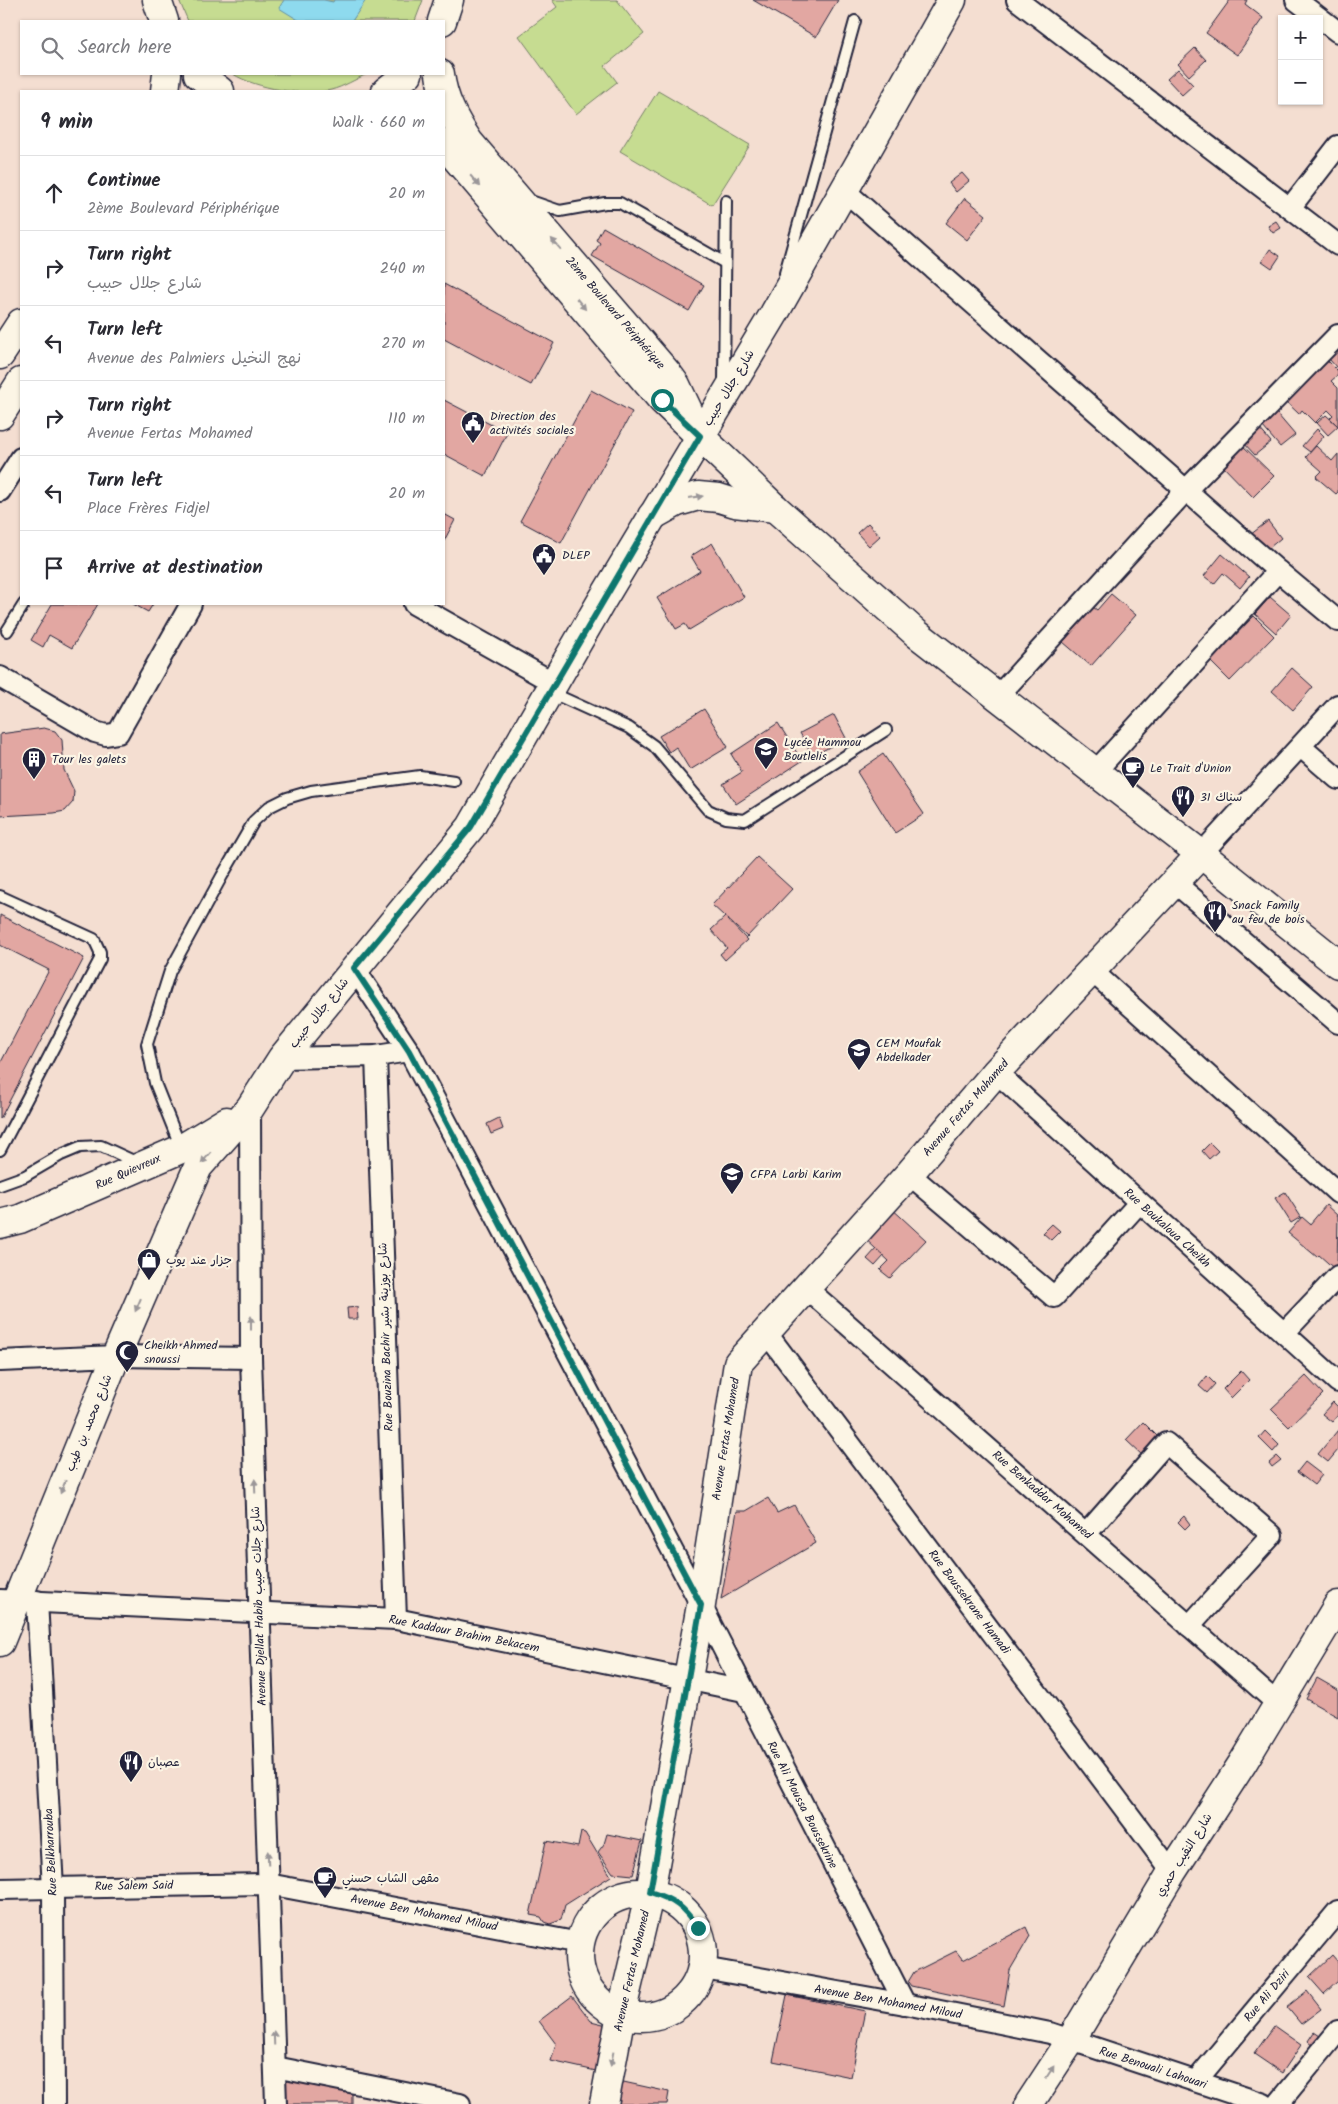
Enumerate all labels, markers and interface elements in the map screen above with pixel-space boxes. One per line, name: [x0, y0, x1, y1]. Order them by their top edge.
map controls: [1278, 15, 1323, 105]
button: +: [1278, 15, 1323, 60]
search box: [20, 20, 445, 75]
text: Search here: [78, 33, 172, 63]
icon: search: [38, 34, 66, 62]
button: −: [1278, 60, 1323, 105]
text: 9 min: [40, 106, 93, 139]
text: Walk · 660 m: [332, 110, 425, 135]
text: Continue: [87, 166, 160, 196]
one-way arrow: [470, 174, 481, 187]
icon: ahead: [40, 179, 68, 207]
text: 20 m: [389, 181, 425, 206]
text: 2ème Boulevard Périphérique: [87, 196, 279, 221]
one-way arrow: [550, 239, 562, 251]
text: Turn right: [87, 240, 172, 270]
street label: 2ème Boulevard Périphérique: [560, 252, 670, 374]
icon: right: [40, 254, 68, 282]
text: 240 m: [380, 256, 425, 281]
text: شارع جلال حبيب: [87, 271, 202, 296]
one-way arrow: [575, 298, 586, 311]
text: Turn left: [87, 315, 162, 345]
icon: left: [40, 329, 68, 357]
text: 270 m: [381, 331, 425, 356]
text: Avenue des Palmiers نهج النخيل: [87, 346, 301, 371]
street label: شارع جلال حبيب: [699, 346, 759, 430]
route start: [651, 389, 674, 412]
text: Turn right: [87, 391, 172, 421]
icon: right: [40, 404, 68, 432]
text: 110 m: [388, 406, 425, 431]
place label: Direction des activités sociales: [490, 407, 574, 440]
public building icon: Direction des activités sociales: [460, 410, 486, 444]
text: Avenue Fertas Mohamed: [87, 421, 252, 446]
text: Turn left: [87, 466, 162, 496]
icon: left: [40, 479, 68, 507]
text: 20 m: [389, 481, 425, 506]
one-way arrow: [689, 493, 705, 501]
text: Place Frères Fidjel: [87, 496, 210, 521]
public building icon: DLEP: [531, 542, 557, 576]
place label: DLEP: [562, 546, 590, 565]
text: Arrive at destination: [87, 553, 263, 583]
icon: arrive: [40, 554, 68, 582]
place label: Lycée Hammou Boutlelis: [784, 733, 861, 766]
school or university icon: Lycée Hammou Boutlelis: [753, 736, 779, 770]
building icon: Tour les galets: [21, 746, 47, 780]
place label: Tour les galets: [52, 750, 126, 769]
cafe icon: Le Trait d'Union: [1120, 755, 1146, 789]
place label: Le Trait d'Union: [1150, 759, 1231, 778]
restaurant icon: سناك 31: [1170, 784, 1196, 818]
place label: سناك 31: [1200, 788, 1242, 807]
place label: Snack Family au feu de bois: [1232, 896, 1305, 929]
restaurant icon: Snack Family au feu de bois: [1202, 899, 1228, 933]
street label: شارع جلال حبيب: [285, 974, 353, 1052]
place label: CEM Moufak Abdelkader: [876, 1034, 941, 1067]
school or university icon: CEM Moufak Abdelkader: [846, 1037, 872, 1071]
street label: Avenue Fertas Mohamed: [918, 1054, 1014, 1161]
street label: Rue Quievreux: [92, 1149, 165, 1195]
one-way arrow: [200, 1151, 212, 1163]
school or university icon: CFPA Larbi Karim: [719, 1161, 745, 1195]
place label: CFPA Larbi Karim: [750, 1165, 842, 1184]
street label: Rue Boukaloua Cheikh: [1119, 1184, 1215, 1272]
street label: Rue Bouzina Bachir شارع بوزينة بشير: [373, 1242, 399, 1432]
shop icon: جزار عند يوب: [136, 1247, 162, 1281]
place label: جزار عند يوب: [166, 1251, 232, 1270]
one-way arrow: [134, 1298, 142, 1312]
one-way arrow: [246, 1315, 254, 1331]
place label: Cheikh Ahmed snoussi: [144, 1336, 218, 1369]
mosque icon: Cheikh Ahmed snoussi: [114, 1339, 140, 1373]
street label: شارع محمد بن طيب: [61, 1371, 117, 1475]
street label: Avenue Fertas Mohamed: [707, 1375, 745, 1502]
street label: Rue Benkaddar Mohamed: [987, 1446, 1097, 1545]
one-way arrow: [251, 1477, 259, 1493]
one-way arrow: [59, 1480, 67, 1495]
street label: Avenue Djellat Habib شارع جلات حبيب: [246, 1506, 272, 1706]
street label: Rue Boussekrane Hamadi: [923, 1546, 1015, 1659]
street label: Rue Kaddour Brahim Bekacem: [387, 1610, 541, 1658]
street label: Rue Ali Moussa Boussekrine: [762, 1738, 843, 1873]
restaurant icon: عصبان: [118, 1749, 144, 1783]
place label: عصبان: [148, 1753, 180, 1772]
street label: Rue Belkharrouba: [39, 1807, 63, 1896]
street label: شارع النقيب حمري: [1151, 1809, 1217, 1901]
one-way arrow: [263, 1850, 271, 1866]
cafe icon: مقهى الشاب حسني: [312, 1865, 338, 1899]
place label: مقهى الشاب حسني: [342, 1869, 439, 1889]
street label: Rue Salem Said: [95, 1876, 174, 1896]
street label: Avenue Ben Mohamed Miloud: [349, 1889, 500, 1937]
street label: Avenue Fertas Mohamed: [609, 1908, 655, 2033]
route end: [687, 1917, 710, 1940]
street label: Rue Ali Dziri: [1239, 1965, 1295, 2026]
street label: Avenue Ben Mohamed Miloud: [813, 1980, 964, 2025]
one-way arrow: [270, 2030, 278, 2046]
street label: Rue Benouali Lahouari: [1097, 2042, 1210, 2095]
one-way arrow: [608, 2052, 616, 2068]
one-way arrow: [1045, 2066, 1055, 2079]

